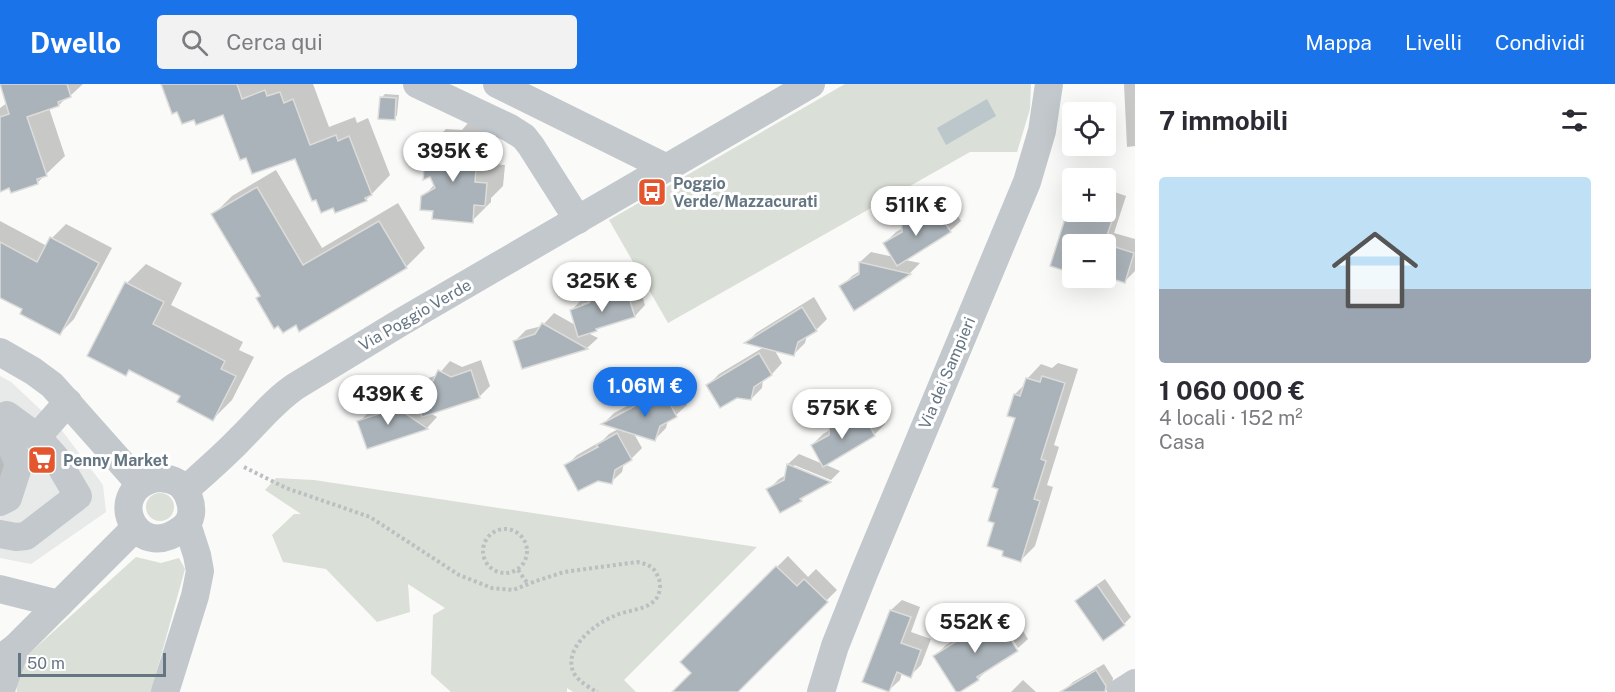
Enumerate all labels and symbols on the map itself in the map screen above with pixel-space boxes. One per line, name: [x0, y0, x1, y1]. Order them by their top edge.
pin: 395K €: [404, 132, 502, 183]
place label: Poggio Verde/Mazzacurati: [673, 174, 818, 211]
bus stop icon: Poggio Verde/Mazzacurati: [636, 176, 668, 208]
pin: 511K €: [867, 186, 965, 237]
pin: 325K €: [553, 262, 651, 313]
street label: Via Poggio Verde: [355, 275, 475, 355]
street label: Via dei Sampieri: [915, 314, 979, 432]
pin: 1.06M €: [590, 367, 700, 418]
pin: 439K €: [339, 375, 437, 426]
pin: 575K €: [793, 389, 891, 440]
supermarket icon: Penny Market: [26, 444, 58, 476]
place label: Penny Market: [63, 451, 169, 470]
pin: 552K €: [926, 603, 1024, 654]
scale bar: [18, 650, 166, 678]

